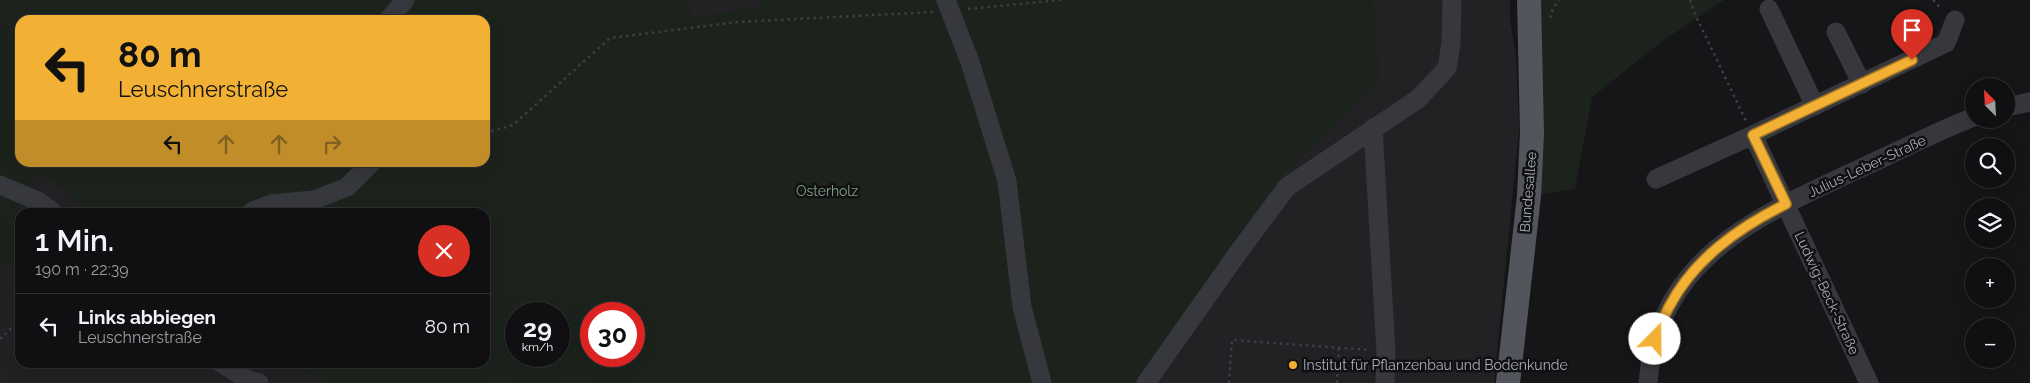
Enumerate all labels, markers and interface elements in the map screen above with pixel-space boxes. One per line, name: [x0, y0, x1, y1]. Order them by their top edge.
pin: [1891, 9, 1933, 60]
icon: arrive: [1898, 16, 1926, 44]
text: 80 m: [118, 34, 202, 75]
icon: left: [35, 35, 100, 100]
text: Leuschnerstraße: [118, 76, 288, 102]
north arrow: [1965, 78, 2015, 128]
map controls: [1965, 78, 2015, 368]
icon: left: [159, 130, 187, 158]
icon: ahead: [212, 130, 240, 158]
icon: ahead: [265, 130, 293, 158]
icon: right: [318, 130, 346, 158]
street label: Julius-Leber-Straße: [1806, 132, 1928, 200]
button: search: [1965, 138, 2015, 188]
street label: Bundesallee: [1516, 151, 1540, 233]
park label: Osterholz: [796, 183, 858, 199]
button: layers: [1965, 198, 2015, 248]
text: 1 Min.: [35, 223, 114, 258]
button: close: [418, 225, 470, 277]
street label: Ludwig-Beck-Straße: [1792, 229, 1862, 357]
button: +: [1965, 258, 2015, 308]
text: 190 m · 22:39: [35, 260, 129, 279]
speed limit sign: 30: [580, 302, 645, 367]
text: Links abbiegen: [78, 306, 216, 328]
icon: left: [35, 312, 63, 340]
position arrow: [1628, 312, 1680, 364]
text: 29: [523, 313, 552, 343]
text: 80 m: [425, 315, 470, 337]
button: −: [1965, 318, 2015, 368]
text: Leuschnerstraße: [78, 328, 202, 347]
text: km/h: [522, 340, 553, 354]
place label: Institut für Pflanzenbau und Bodenkunde: [1303, 357, 1568, 373]
marker: Institut für Pflanzenbau und Bodenkunde: [1287, 359, 1299, 371]

